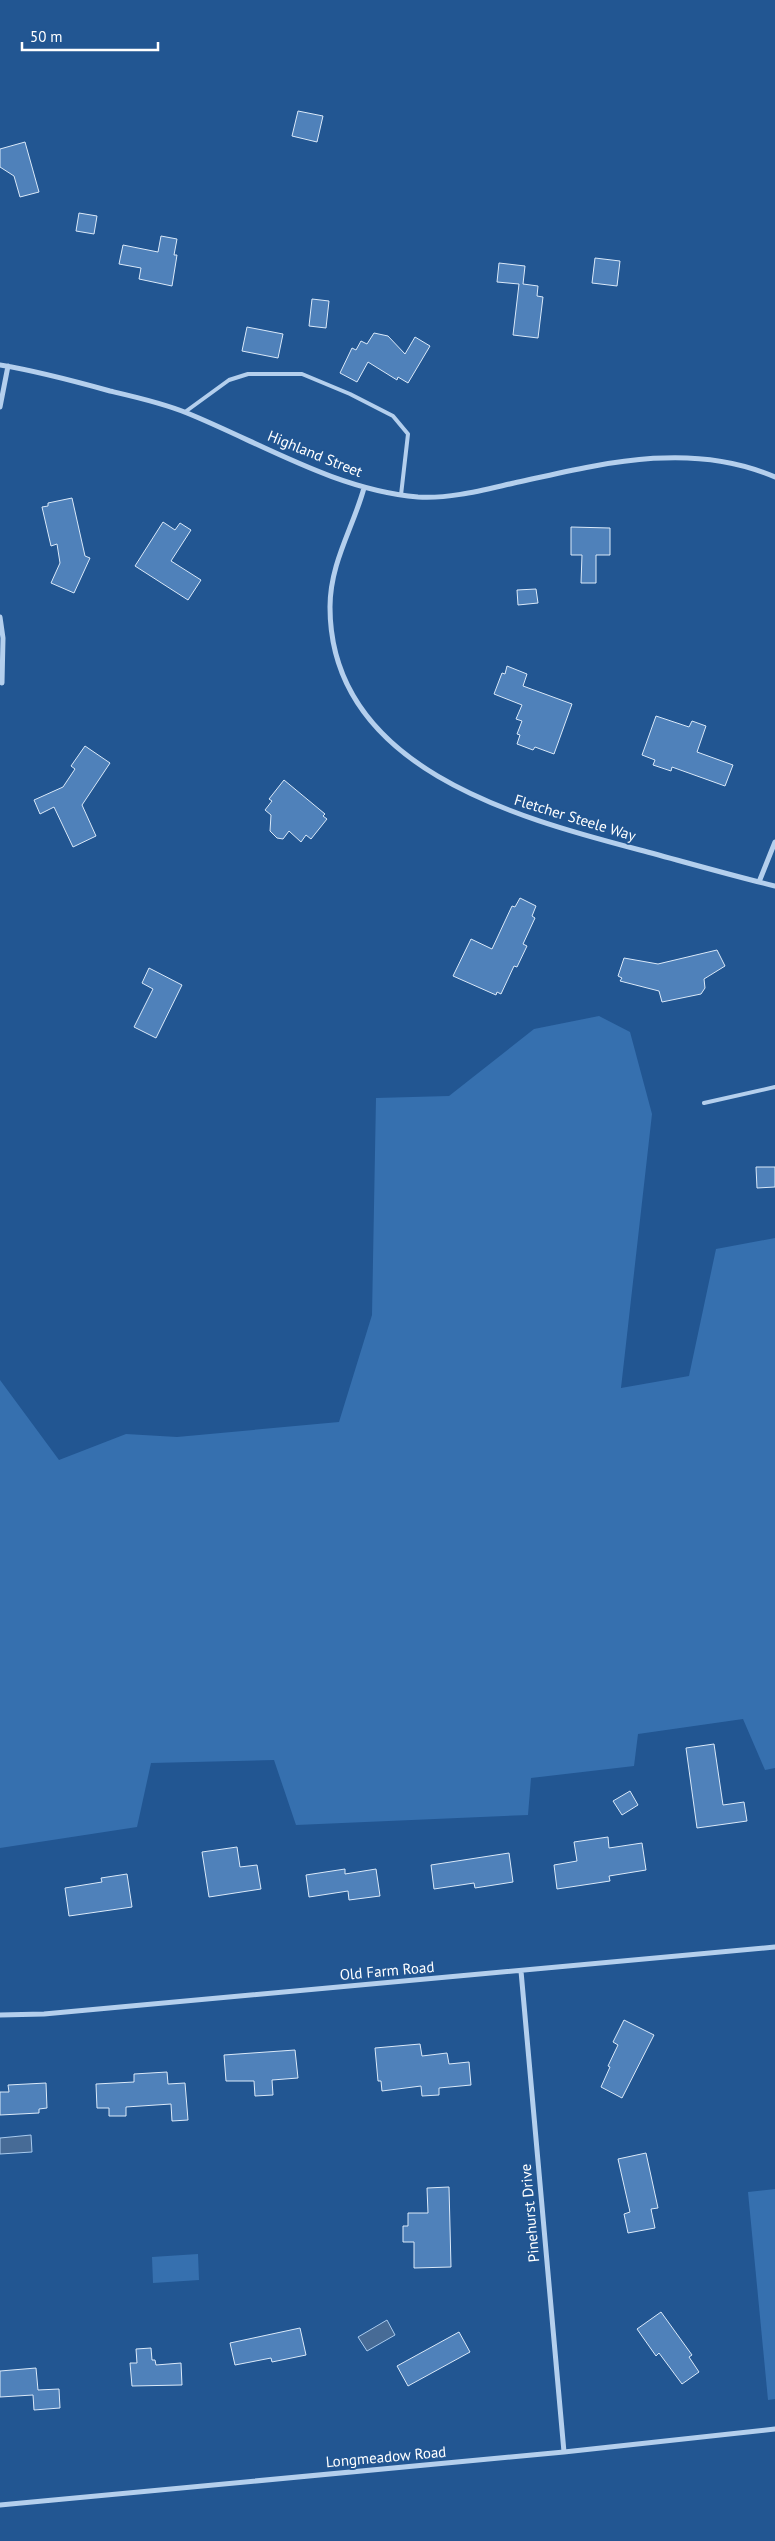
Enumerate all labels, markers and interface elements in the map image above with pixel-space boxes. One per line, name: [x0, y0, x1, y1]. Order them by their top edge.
scale bar: [22, 20, 159, 52]
text: 50 m: [30, 27, 63, 46]
street label: Highland Street: [265, 426, 365, 481]
street label: Fletcher Steele Way: [512, 790, 638, 845]
street label: Old Farm Road: [339, 1957, 435, 1984]
street label: Pinehurst Drive: [516, 2163, 543, 2263]
street label: Longmeadow Road: [325, 2442, 447, 2471]

